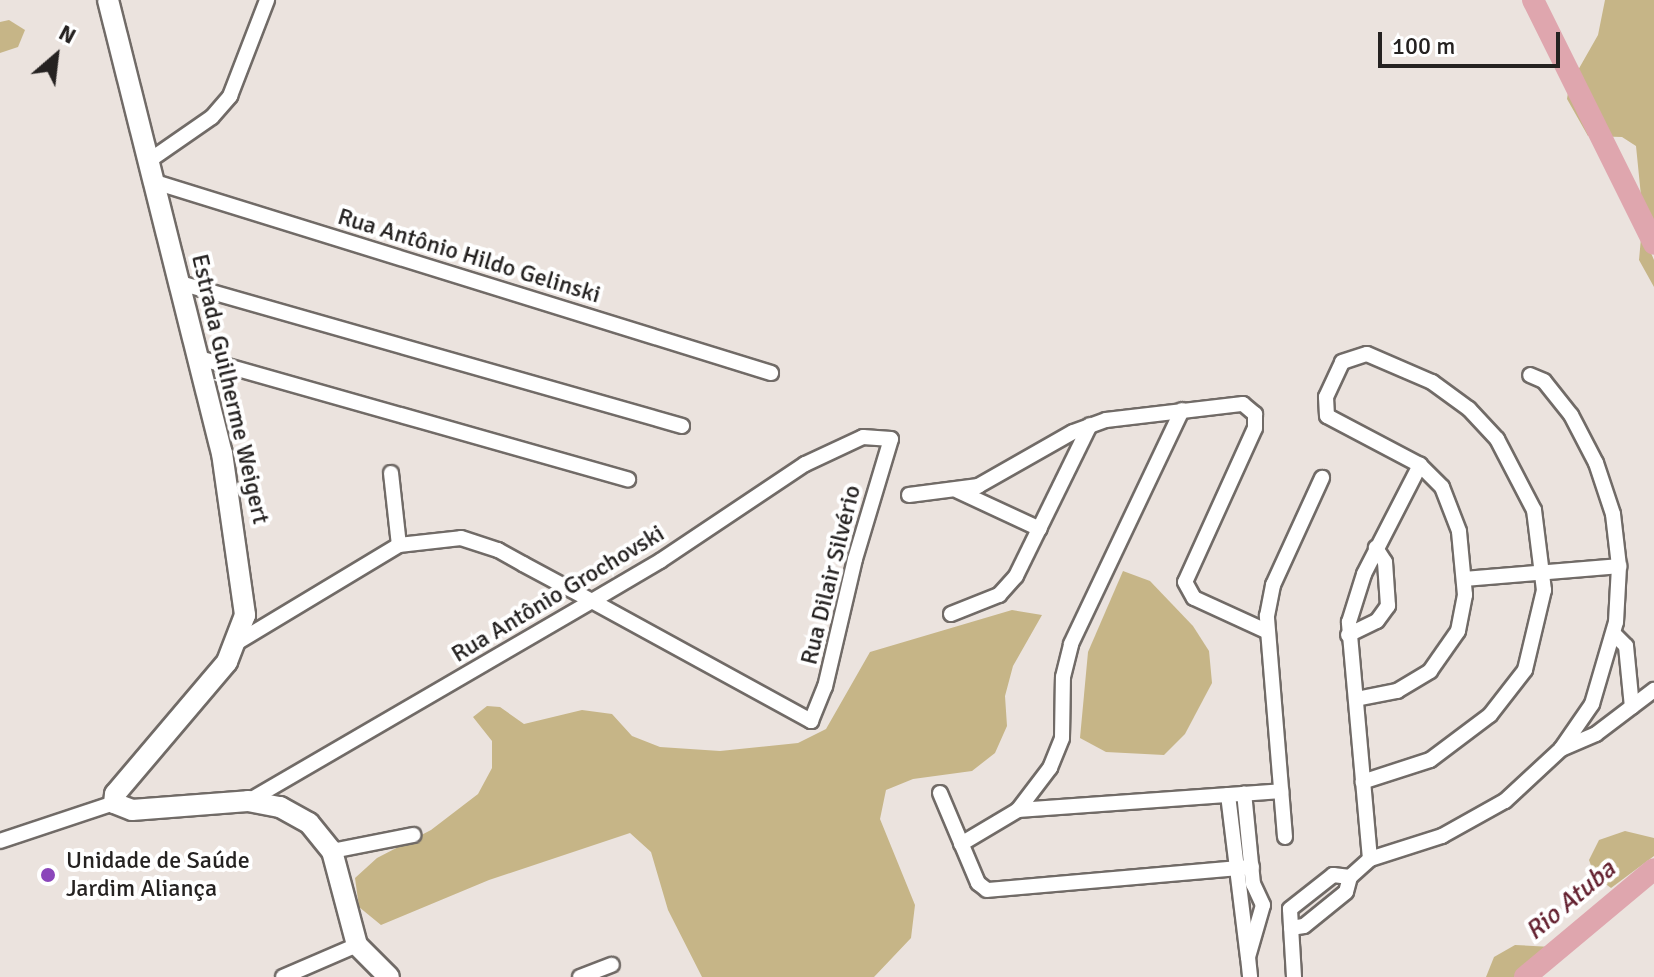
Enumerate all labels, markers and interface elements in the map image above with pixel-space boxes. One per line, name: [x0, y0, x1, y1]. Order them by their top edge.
north arrow: [16, 16, 96, 96]
scale bar: [1382, 16, 1564, 66]
text: N: [54, 19, 81, 50]
text: 100 m: [1392, 31, 1455, 61]
street label: Rua Antônio Hildo Gelinski: [334, 202, 604, 310]
street label: Estrada Guilherme Weigert: [185, 251, 275, 527]
street label: Rua Dilair Silvério: [795, 482, 867, 668]
street label: Rua Antônio Grochovski: [446, 519, 670, 669]
place label: Unidade de Saúde Jardim Aliança: [66, 847, 250, 903]
water label: Rio Atuba: [1520, 854, 1622, 948]
marker: Unidade de Saúde Jardim Aliança: [37, 864, 59, 886]

